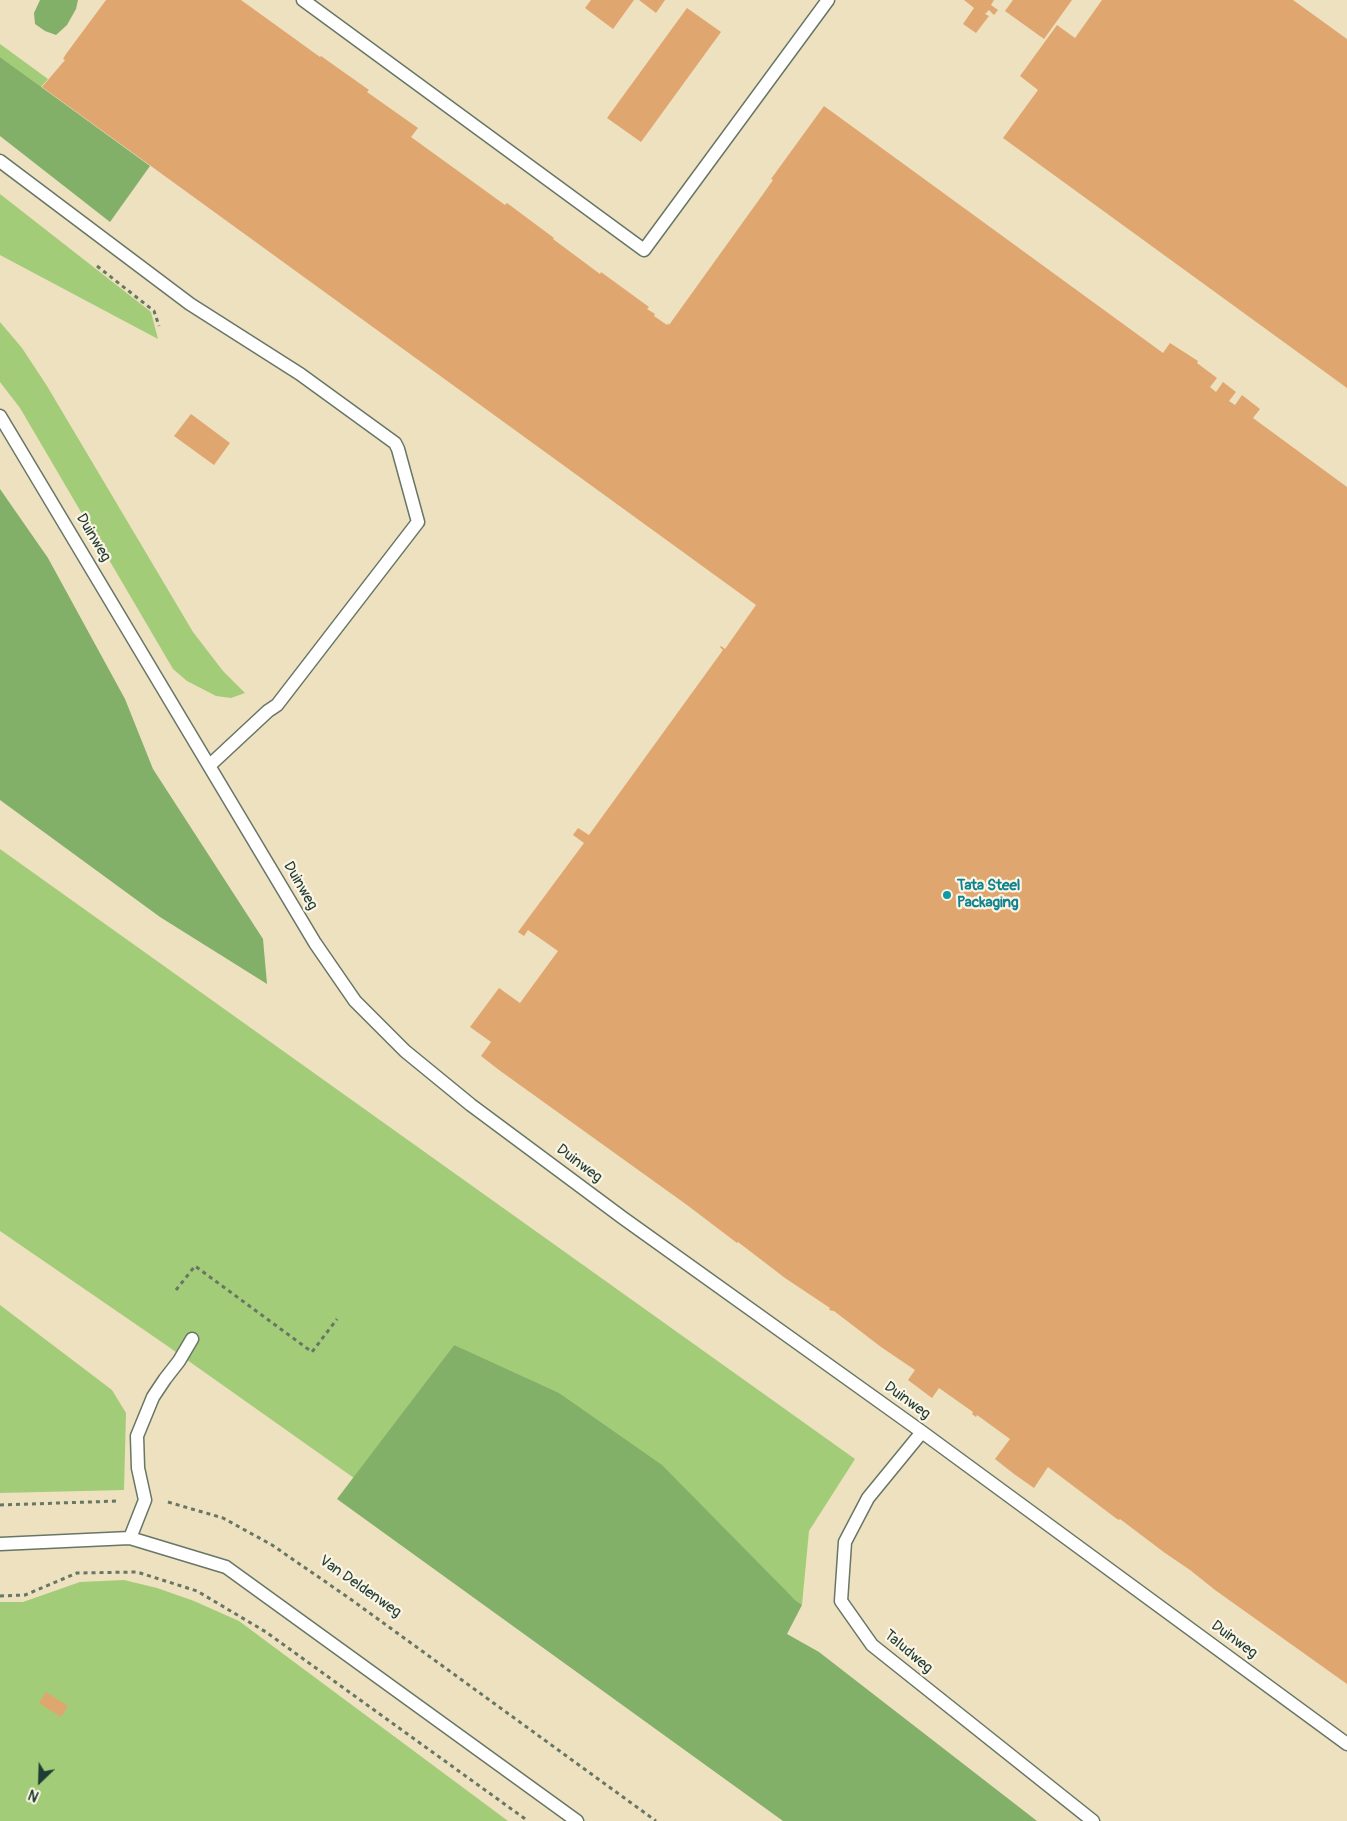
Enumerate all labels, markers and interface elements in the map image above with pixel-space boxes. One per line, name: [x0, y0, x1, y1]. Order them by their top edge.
street label: Duinweg: [72, 511, 114, 565]
street label: Duinweg: [279, 859, 321, 913]
place label: Tata Steel Packaging: [957, 877, 1020, 912]
marker: Tata Steel Packaging: [941, 889, 953, 901]
street label: Duinweg: [553, 1141, 605, 1187]
street label: Duinweg: [880, 1378, 934, 1424]
street label: Van Deldenweg: [316, 1552, 404, 1622]
street label: Duinweg: [1207, 1617, 1261, 1663]
street label: Taludweg: [880, 1626, 936, 1678]
north arrow: [15, 1756, 65, 1806]
text: N: [26, 1785, 41, 1805]

